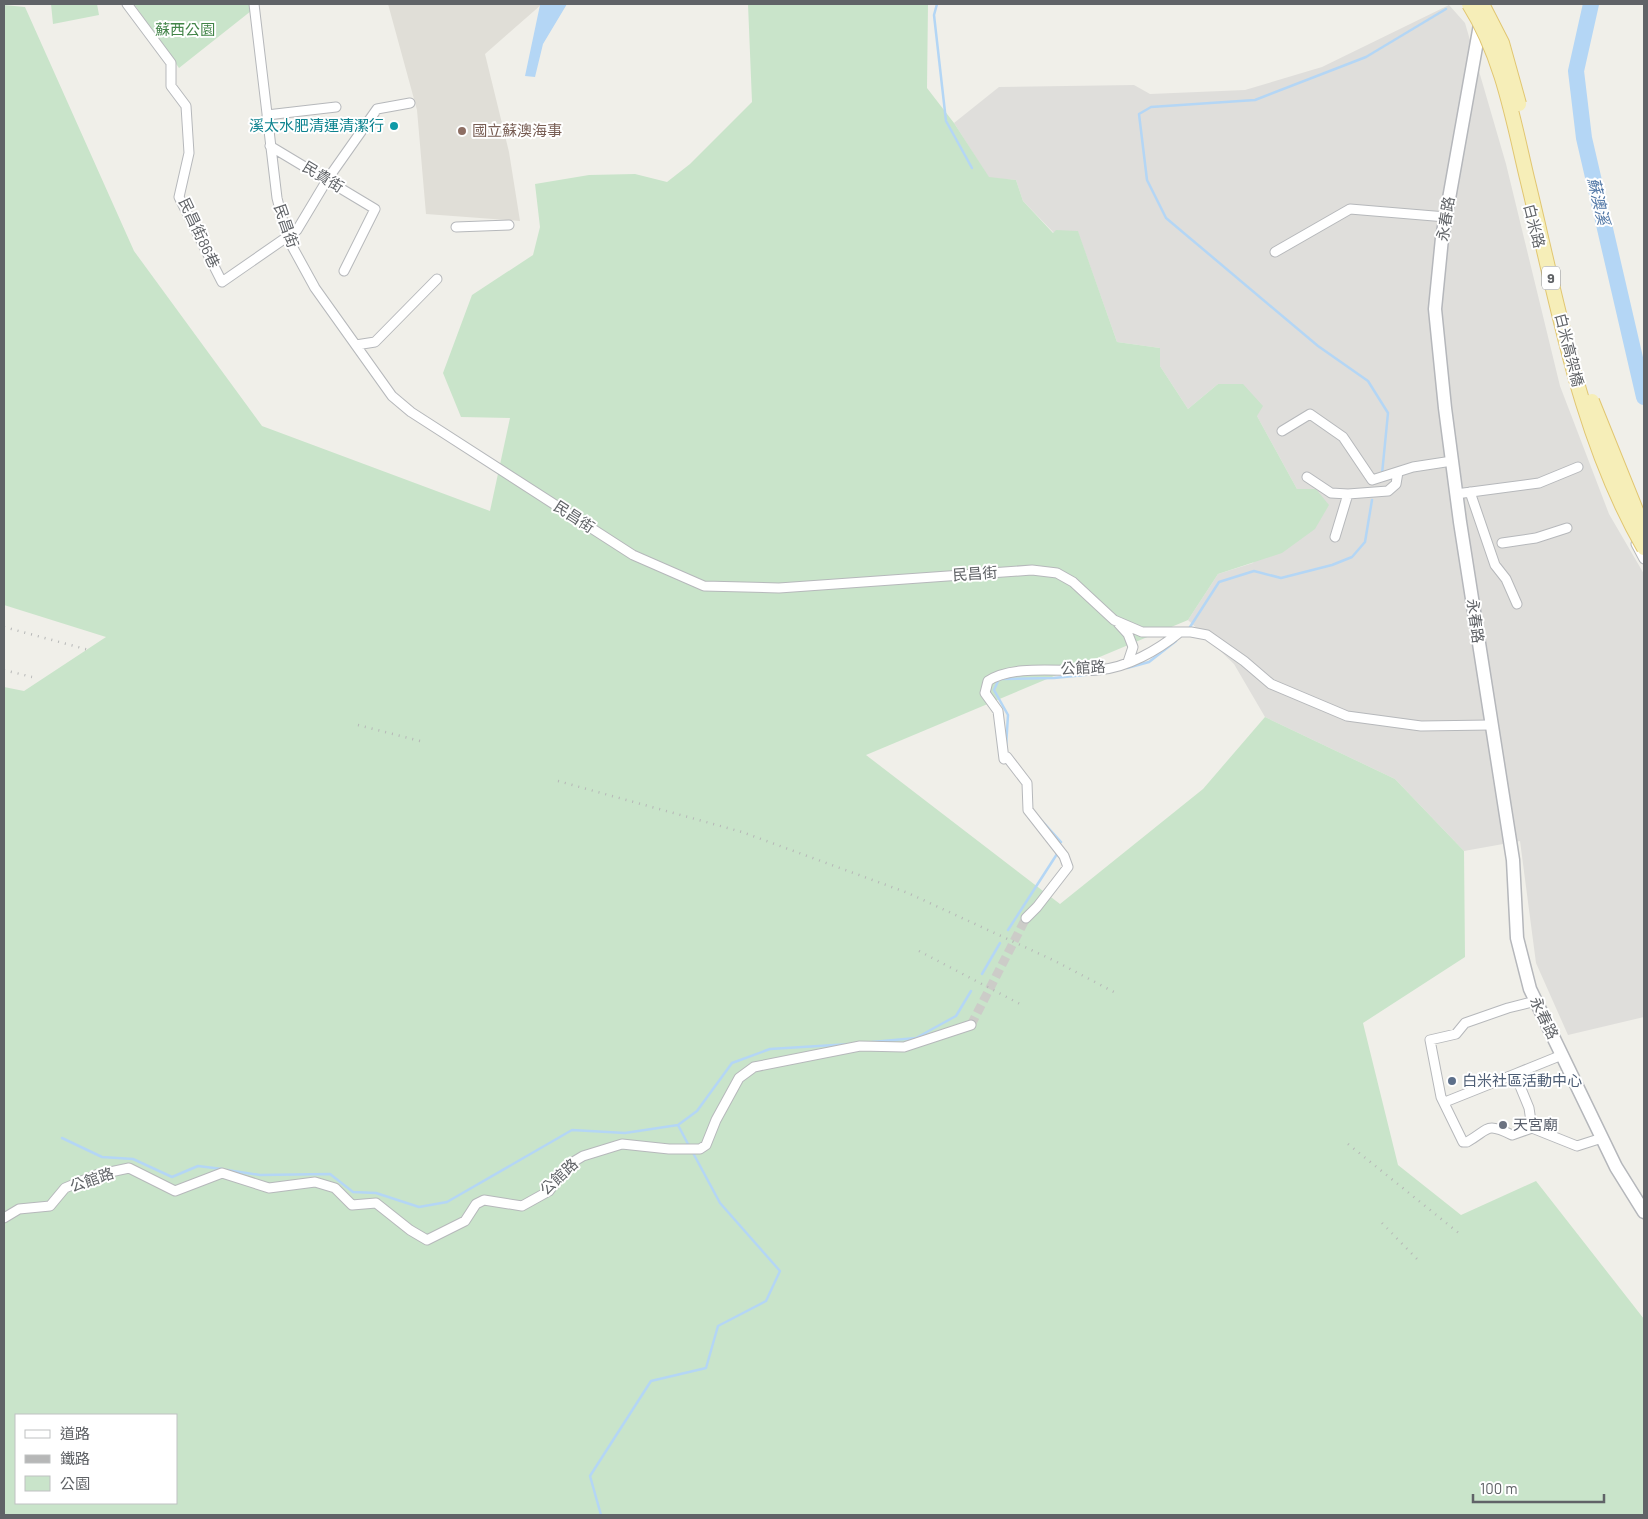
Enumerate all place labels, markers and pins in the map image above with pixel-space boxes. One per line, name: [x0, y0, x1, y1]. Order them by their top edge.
place label: 溪太水肥清運清潔行: [249, 116, 384, 134]
marker: 溪太水肥清運清潔行: [388, 120, 400, 132]
place label: 國立蘇澳海事: [472, 121, 562, 139]
marker: 國立蘇澳海事: [456, 125, 468, 137]
place label: 白米社區活動中心: [1462, 1071, 1582, 1089]
marker: 白米社區活動中心: [1446, 1075, 1458, 1087]
place label: 天宮廟: [1513, 1115, 1558, 1133]
marker: 天宮廟: [1497, 1119, 1509, 1131]

